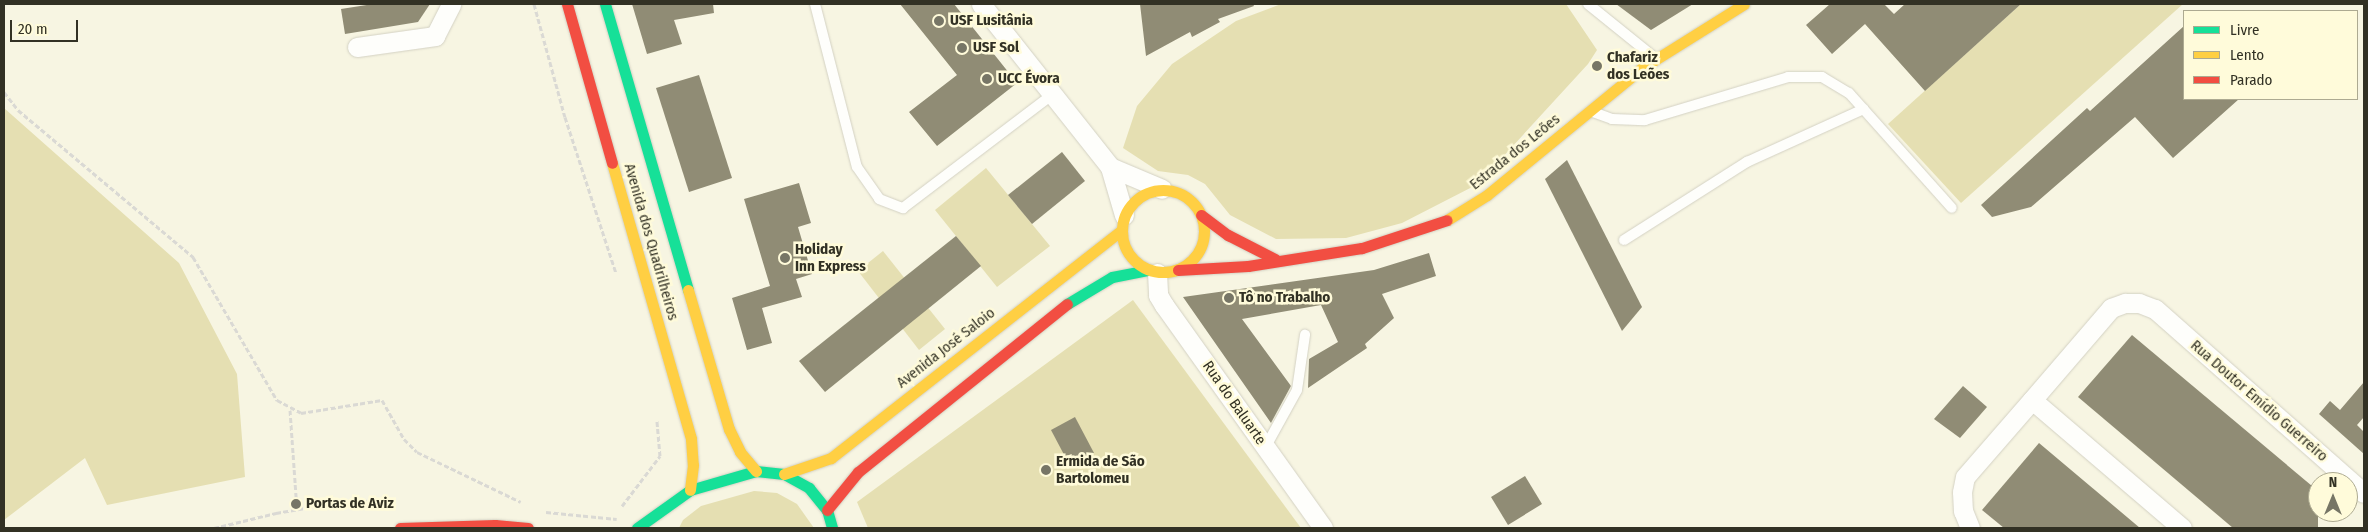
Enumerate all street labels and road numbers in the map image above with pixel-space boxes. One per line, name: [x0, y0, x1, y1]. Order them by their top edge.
street label: Estrada dos Leões: [1466, 110, 1564, 194]
street label: Avenida dos Quadrilheiros: [620, 162, 682, 322]
street label: Avenida José Saloio: [893, 304, 999, 392]
street label: Rua Doutor Emídio Guerreiro: [2187, 337, 2331, 465]
street label: Rua do Baluarte: [1198, 358, 1270, 448]

